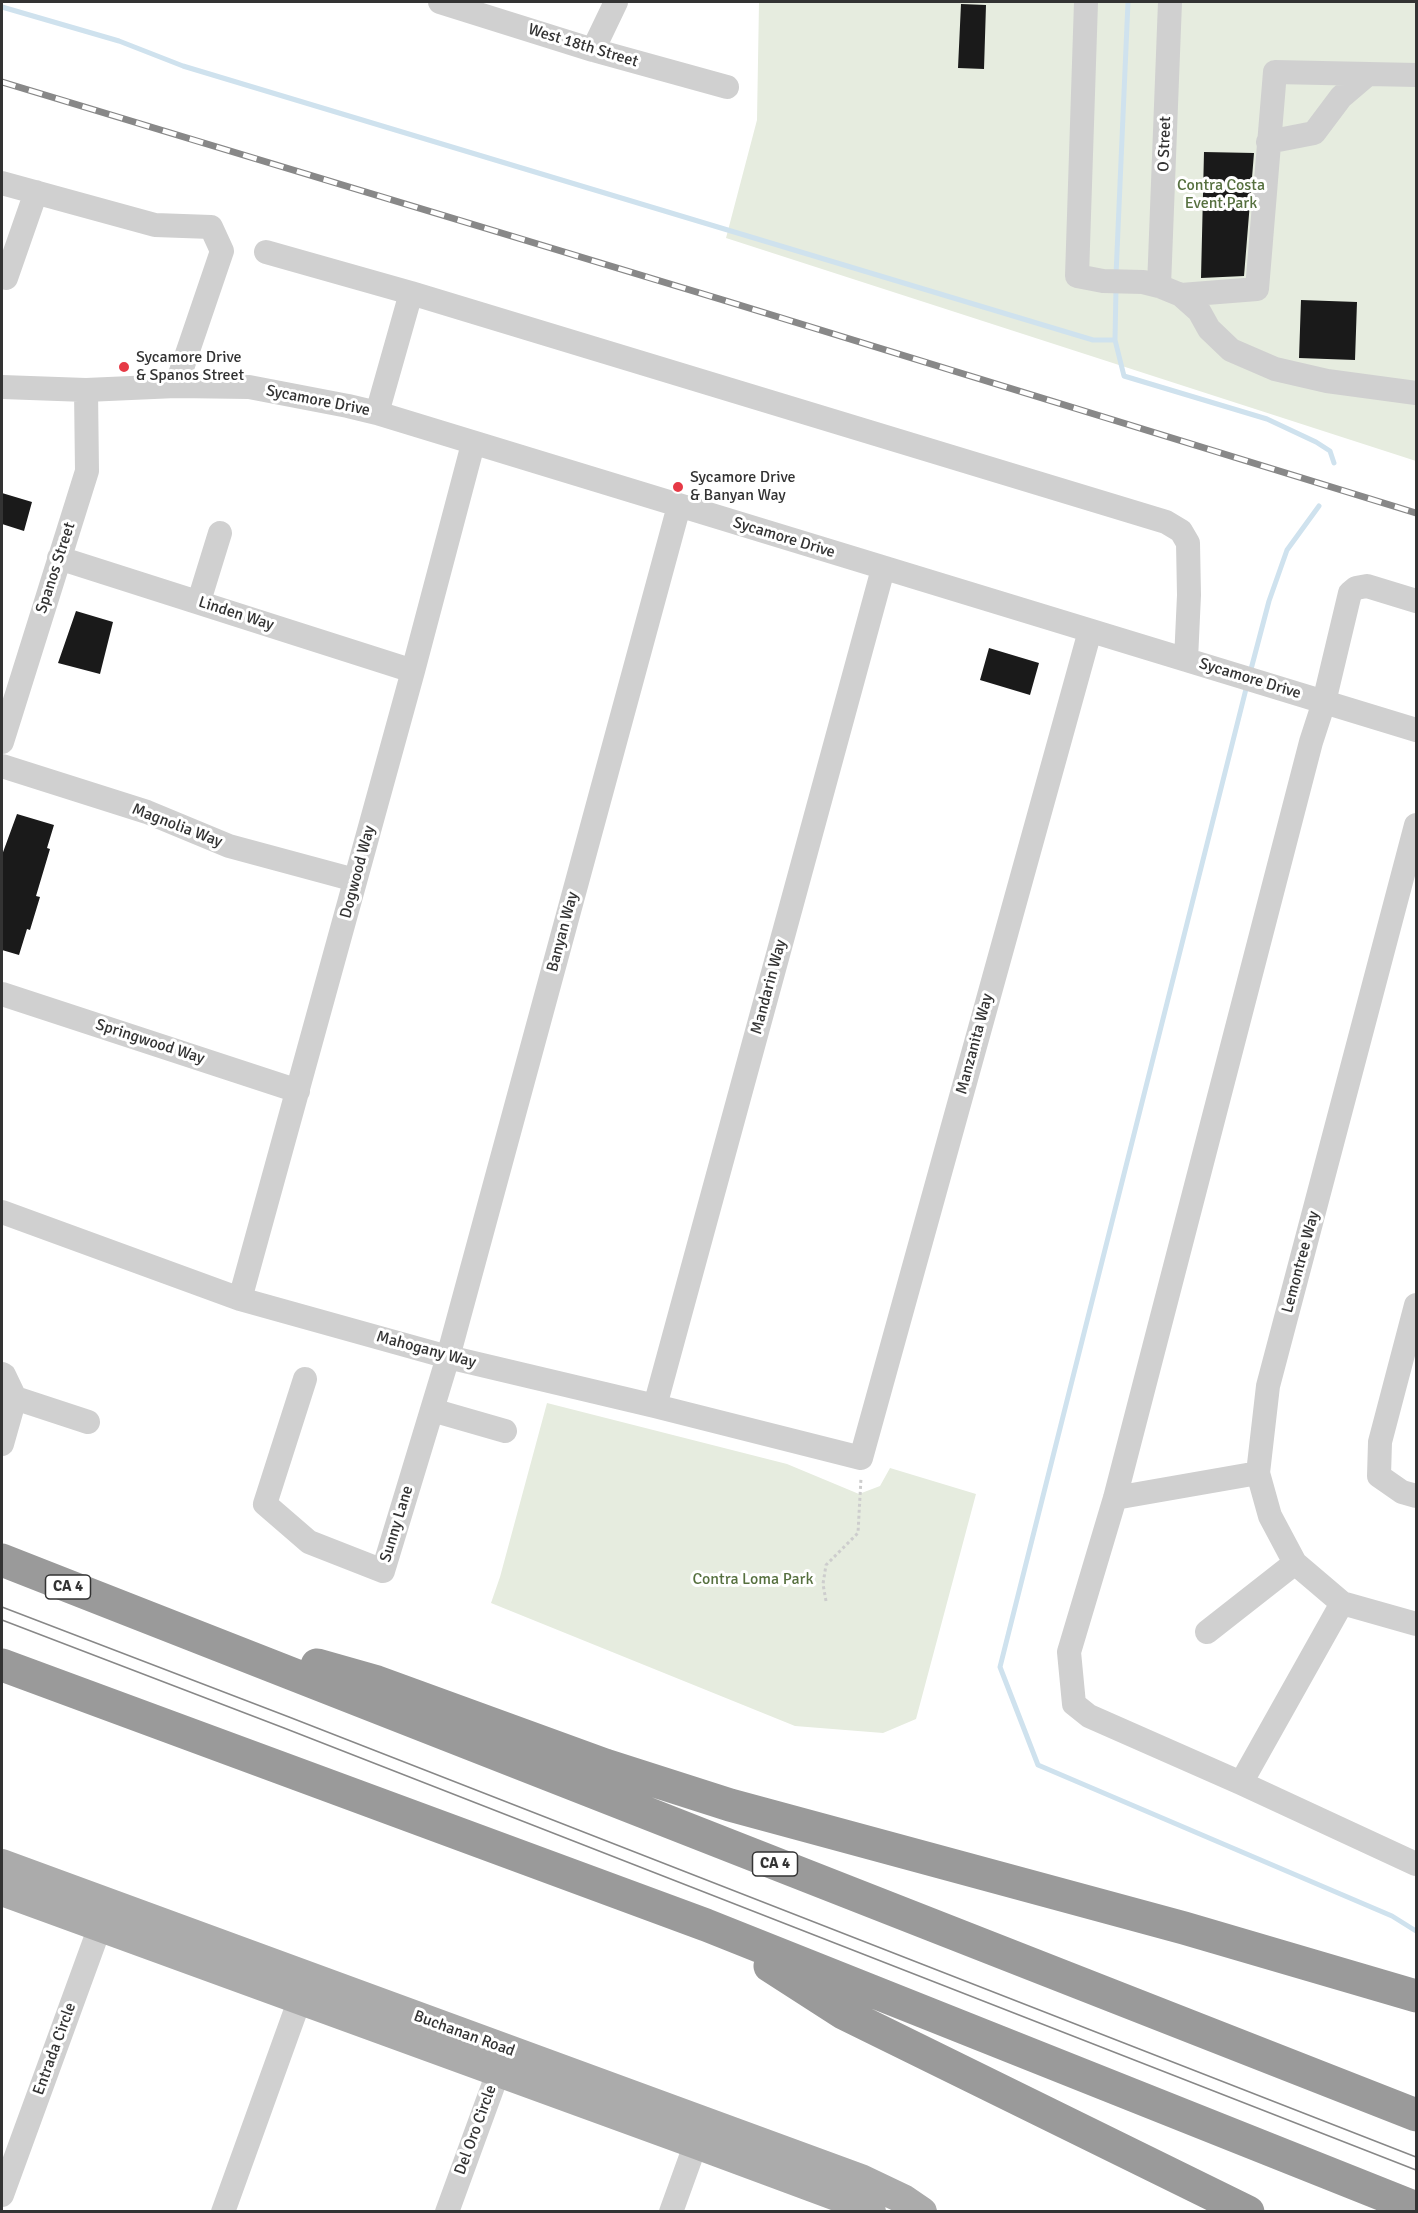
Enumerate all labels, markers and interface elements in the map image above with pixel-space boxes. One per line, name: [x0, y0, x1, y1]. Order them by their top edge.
street label: West 18th Street: [526, 20, 640, 72]
street label: O Street: [1154, 116, 1176, 172]
park label: Contra Costa Event Park: [1177, 176, 1265, 214]
place label: Sycamore Drive & Spanos Street: [136, 348, 244, 386]
marker: Sycamore Drive & Spanos Street: [117, 360, 131, 374]
street label: Sycamore Drive: [264, 382, 372, 420]
place label: Sycamore Drive & Banyan Way: [690, 468, 795, 506]
marker: Sycamore Drive & Banyan Way: [671, 480, 685, 494]
street label: Sycamore Drive: [731, 513, 837, 563]
street label: Spanos Street: [32, 520, 80, 616]
street label: Linden Way: [196, 593, 276, 635]
street label: Sycamore Drive: [1197, 654, 1303, 704]
street label: Magnolia Way: [129, 800, 225, 852]
street label: Dogwood Way: [336, 823, 380, 921]
street label: Banyan Way: [543, 890, 583, 974]
street label: Mandarin Way: [747, 937, 791, 1037]
street label: Manzanita Way: [952, 991, 998, 1097]
street label: Springwood Way: [93, 1015, 207, 1069]
street label: Lemontree Way: [1278, 1209, 1324, 1315]
street label: Mahogany Way: [374, 1327, 478, 1373]
street label: Sunny Lane: [376, 1483, 418, 1565]
park label: Contra Loma Park: [693, 1570, 813, 1590]
road number: CA 4: [46, 1575, 90, 1599]
road number: CA 4: [752, 1852, 798, 1876]
street label: Entrada Circle: [29, 2000, 81, 2098]
street label: Buchanan Road: [411, 2007, 517, 2061]
street label: Del Oro Circle: [451, 2082, 501, 2178]

